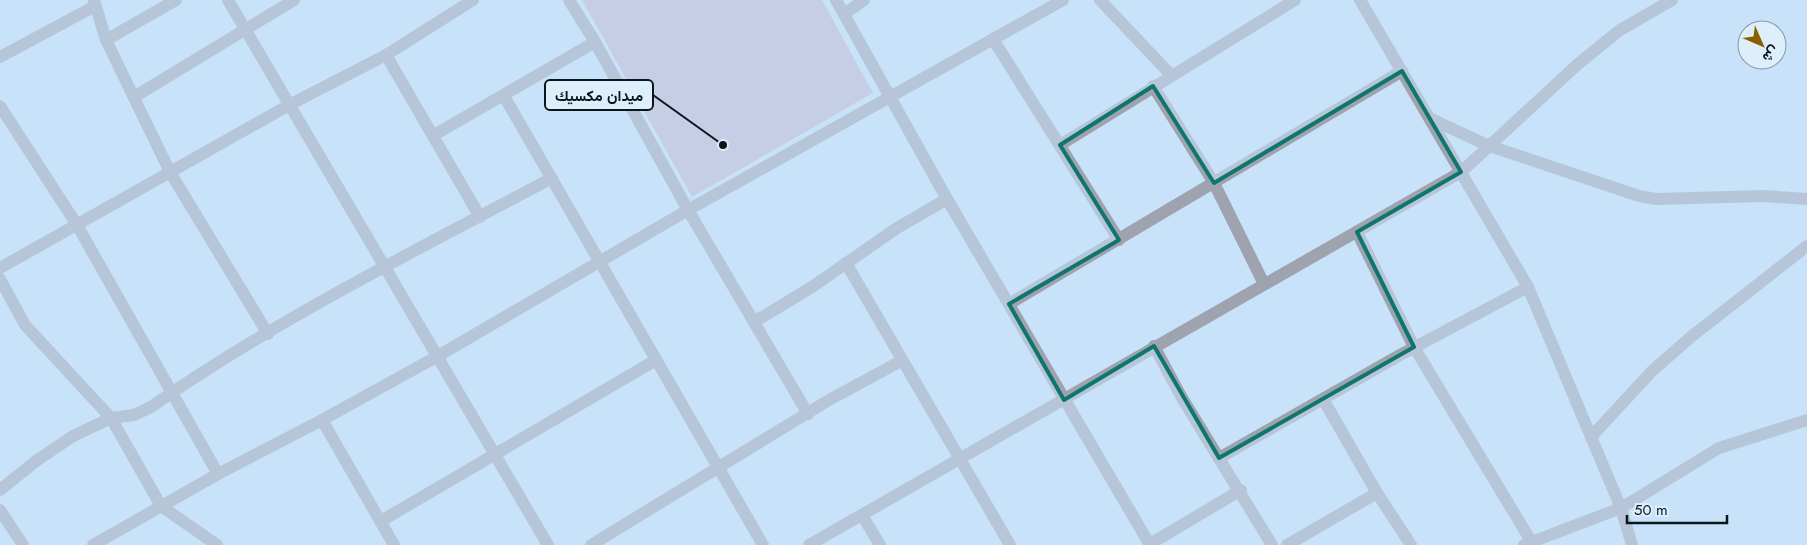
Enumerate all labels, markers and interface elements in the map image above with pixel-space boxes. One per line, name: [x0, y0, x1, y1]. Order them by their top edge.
north arrow: [1737, 20, 1787, 70]
text: ش: [1758, 41, 1784, 67]
callout: ميدان مكسيك: [545, 80, 653, 110]
text: ميدان مكسيك: [555, 85, 643, 107]
scale bar: [1627, 492, 1727, 524]
text: 50 m: [1634, 499, 1668, 521]

